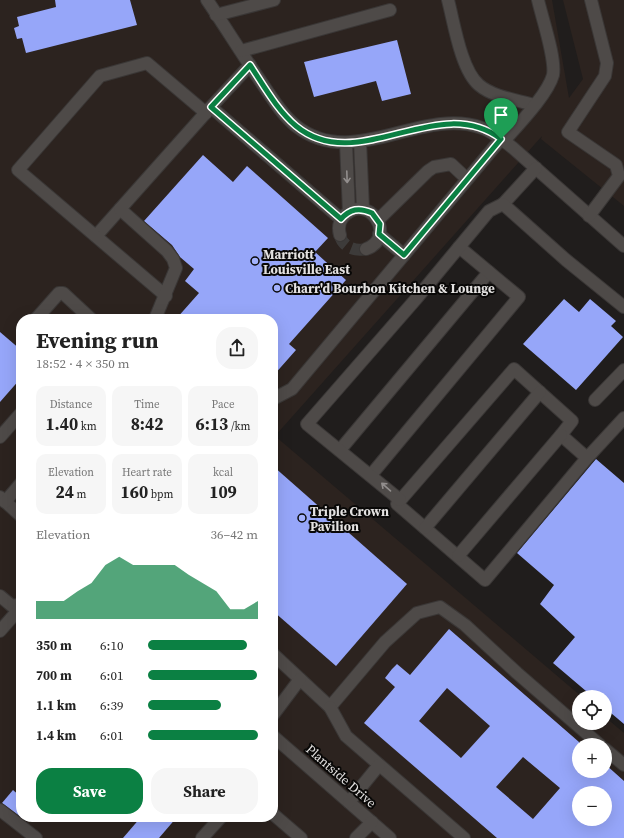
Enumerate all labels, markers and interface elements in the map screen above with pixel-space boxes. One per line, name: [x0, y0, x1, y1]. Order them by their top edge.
pin: [484, 98, 518, 139]
icon: arrive: [490, 104, 512, 126]
one-way arrow: [344, 170, 351, 183]
place label: Marriott Louisville East: [263, 246, 350, 278]
marker: Marriott Louisville East: [250, 256, 260, 266]
place label: Charr'd Bourbon Kitchen & Lounge: [285, 280, 495, 297]
marker: Charr'd Bourbon Kitchen & Lounge: [272, 283, 282, 293]
text: Evening run: [36, 325, 159, 355]
button: share: [216, 327, 258, 369]
text: 18:52 · 4 × 350 m: [36, 355, 130, 372]
text: Distance: [50, 397, 92, 412]
text: Time: [134, 397, 160, 412]
text: Pace: [211, 397, 235, 412]
text: 1.40: [45, 412, 78, 436]
text: 8:42: [131, 412, 163, 436]
text: 6:13: [196, 412, 228, 436]
text: km: [78, 419, 97, 434]
text: /km: [228, 419, 250, 434]
text: Elevation: [48, 465, 94, 480]
text: Heart rate: [122, 465, 172, 480]
text: kcal: [213, 465, 233, 480]
text: 24: [56, 480, 74, 504]
text: 160: [121, 480, 148, 504]
text: 109: [209, 480, 237, 504]
one-way arrow: [380, 483, 391, 492]
text: m: [74, 487, 86, 502]
text: bpm: [148, 487, 173, 502]
place label: Triple Crown Pavilion: [310, 503, 389, 535]
marker: Triple Crown Pavilion: [297, 513, 307, 523]
text: Elevation: [36, 526, 90, 543]
text: 36–42 m: [211, 526, 258, 543]
text: 350 m: [36, 637, 72, 654]
text: 6:10: [100, 637, 123, 654]
text: 700 m: [36, 667, 72, 684]
text: 6:01: [100, 667, 123, 684]
map controls: [572, 690, 612, 826]
button: locate: [572, 690, 612, 730]
text: 1.1 km: [36, 697, 76, 714]
text: 6:39: [100, 697, 123, 714]
text: 1.4 km: [36, 727, 76, 744]
text: 6:01: [100, 727, 123, 744]
button: +: [572, 738, 612, 778]
street label: Plantside Drive: [302, 741, 380, 811]
button: Save: [36, 768, 143, 814]
button: Share: [151, 768, 258, 814]
button: −: [572, 786, 612, 826]

